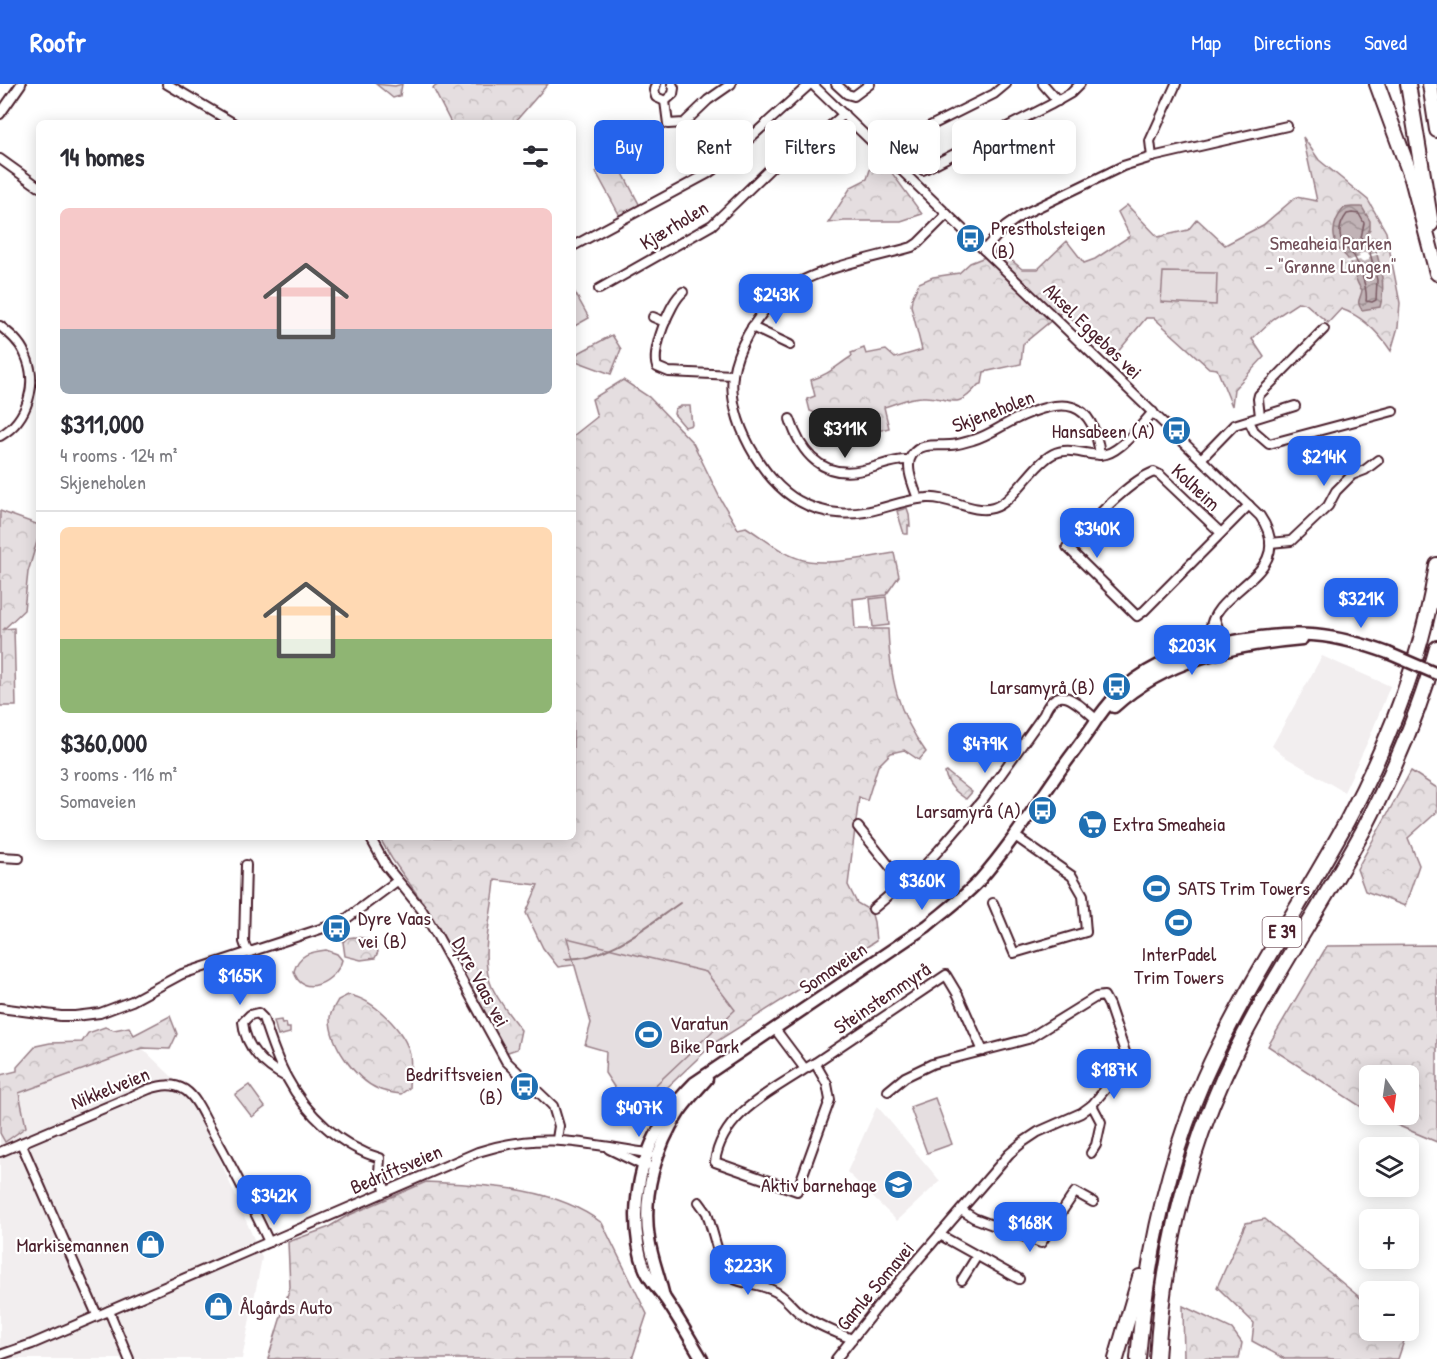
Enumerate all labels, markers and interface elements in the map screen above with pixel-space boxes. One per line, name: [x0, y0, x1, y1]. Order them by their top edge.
text: Roofr: [30, 23, 86, 61]
text: Map: [1191, 28, 1221, 57]
text: Directions: [1254, 28, 1331, 57]
text: Saved: [1364, 28, 1407, 57]
chip: Buy: [594, 120, 664, 174]
chip: Rent: [676, 120, 753, 174]
chip: Filters: [765, 120, 856, 174]
chip: New: [868, 120, 940, 174]
chip: Apartment: [952, 120, 1076, 174]
text: 14 homes: [60, 139, 145, 174]
icon: filters: [519, 140, 552, 173]
street label: Kjærholen: [635, 194, 713, 256]
place label: Prestholsteigen (B): [991, 214, 1106, 264]
bus stop icon: Prestholsteigen (B): [954, 223, 986, 255]
park label: Smeaheia Parken - "Grønne Lungen": [1265, 229, 1397, 279]
icon: home: [252, 247, 360, 355]
pin: $243K: [734, 274, 818, 325]
street label: Aksel Eggebøs vei: [1038, 277, 1149, 385]
text: $243K: [753, 280, 799, 307]
street label: Skjeneholen: [948, 383, 1038, 439]
text: $311,000: [60, 406, 144, 441]
pin: $311K: [803, 408, 887, 459]
text: $311K: [823, 414, 867, 441]
bus stop icon: Hansabeen (A): [1160, 415, 1192, 447]
place label: Hansabeen (A): [1052, 417, 1155, 444]
pin: $214K: [1282, 436, 1366, 487]
text: 4 rooms · 124 m²: [60, 441, 177, 468]
text: $214K: [1302, 442, 1346, 469]
street label: Kolheim: [1166, 457, 1227, 516]
text: Skjeneholen: [60, 468, 146, 495]
pin: $340K: [1055, 508, 1139, 559]
text: $340K: [1074, 514, 1120, 541]
icon: home: [252, 566, 360, 674]
pin: $321K: [1319, 578, 1403, 629]
text: $321K: [1338, 584, 1384, 611]
pin: $203K: [1150, 625, 1234, 676]
text: $203K: [1168, 631, 1216, 658]
bus stop icon: Larsamyrå (B): [1100, 671, 1132, 703]
place label: Larsamyrå (B): [990, 673, 1095, 700]
pin: $479K: [943, 723, 1027, 774]
text: $360,000: [60, 725, 147, 760]
text: $479K: [962, 729, 1008, 756]
text: 3 rooms · 116 m²: [60, 760, 177, 787]
text: Somaveien: [60, 787, 136, 814]
bus stop icon: Larsamyrå (A): [1026, 795, 1058, 827]
place label: Larsamyrå (A): [917, 797, 1021, 824]
supermarket icon: Extra Smeaheia: [1076, 808, 1108, 840]
place label: Extra Smeaheia: [1113, 810, 1225, 837]
pin: $360K: [880, 860, 964, 911]
text: $360K: [899, 866, 945, 893]
sports icon: SATS Trim Towers: [1141, 872, 1173, 904]
place label: SATS Trim Towers: [1178, 874, 1310, 901]
place label: Dyre Vaas vei (B): [358, 904, 431, 954]
sports icon: InterPadel Trim Towers: [1163, 907, 1195, 939]
bus stop icon: Dyre Vaas vei (B): [321, 913, 353, 945]
road number: E 39: [1262, 917, 1302, 947]
street label: Dyre Vaas vei: [447, 932, 516, 1031]
street label: Somaveien: [794, 935, 872, 1000]
place label: InterPadel Trim Towers: [1134, 940, 1224, 990]
pin: $165K: [198, 955, 282, 1006]
street label: Steinstemmyrå: [828, 955, 936, 1040]
text: $165K: [218, 961, 262, 988]
place label: Varatun Bike Park: [670, 1009, 739, 1059]
sports icon: Varatun Bike Park: [633, 1018, 665, 1050]
pin: $187K: [1072, 1049, 1156, 1100]
text: $187K: [1091, 1055, 1137, 1082]
street label: Nikkelveien: [67, 1060, 153, 1115]
place label: Bedriftsveien (B): [406, 1060, 503, 1110]
north arrow: [1359, 1065, 1419, 1125]
map controls: [1359, 1065, 1419, 1341]
bus stop icon: Bedriftsveien (B): [508, 1070, 540, 1102]
pin: $407K: [597, 1087, 681, 1138]
text: $407K: [616, 1093, 662, 1120]
street label: Bedriftsveien: [346, 1137, 446, 1200]
button: layers: [1359, 1137, 1419, 1197]
school or university icon: Aktiv barnehage: [882, 1169, 914, 1201]
place label: Aktiv barnehage: [761, 1171, 877, 1198]
pin: $342K: [232, 1175, 316, 1226]
text: $342K: [251, 1181, 297, 1208]
pin: $168K: [988, 1202, 1072, 1253]
text: $168K: [1008, 1208, 1052, 1235]
button: +: [1359, 1209, 1419, 1269]
shop icon: Markisemannen: [134, 1229, 166, 1261]
place label: Markisemannen: [17, 1231, 129, 1258]
street label: Gamle Somavei: [830, 1236, 920, 1336]
pin: $223K: [706, 1245, 790, 1296]
text: $223K: [724, 1251, 772, 1278]
button: −: [1359, 1281, 1419, 1341]
shop icon: Ålgårds Auto: [203, 1291, 235, 1323]
place label: Ålgårds Auto: [240, 1293, 332, 1320]

